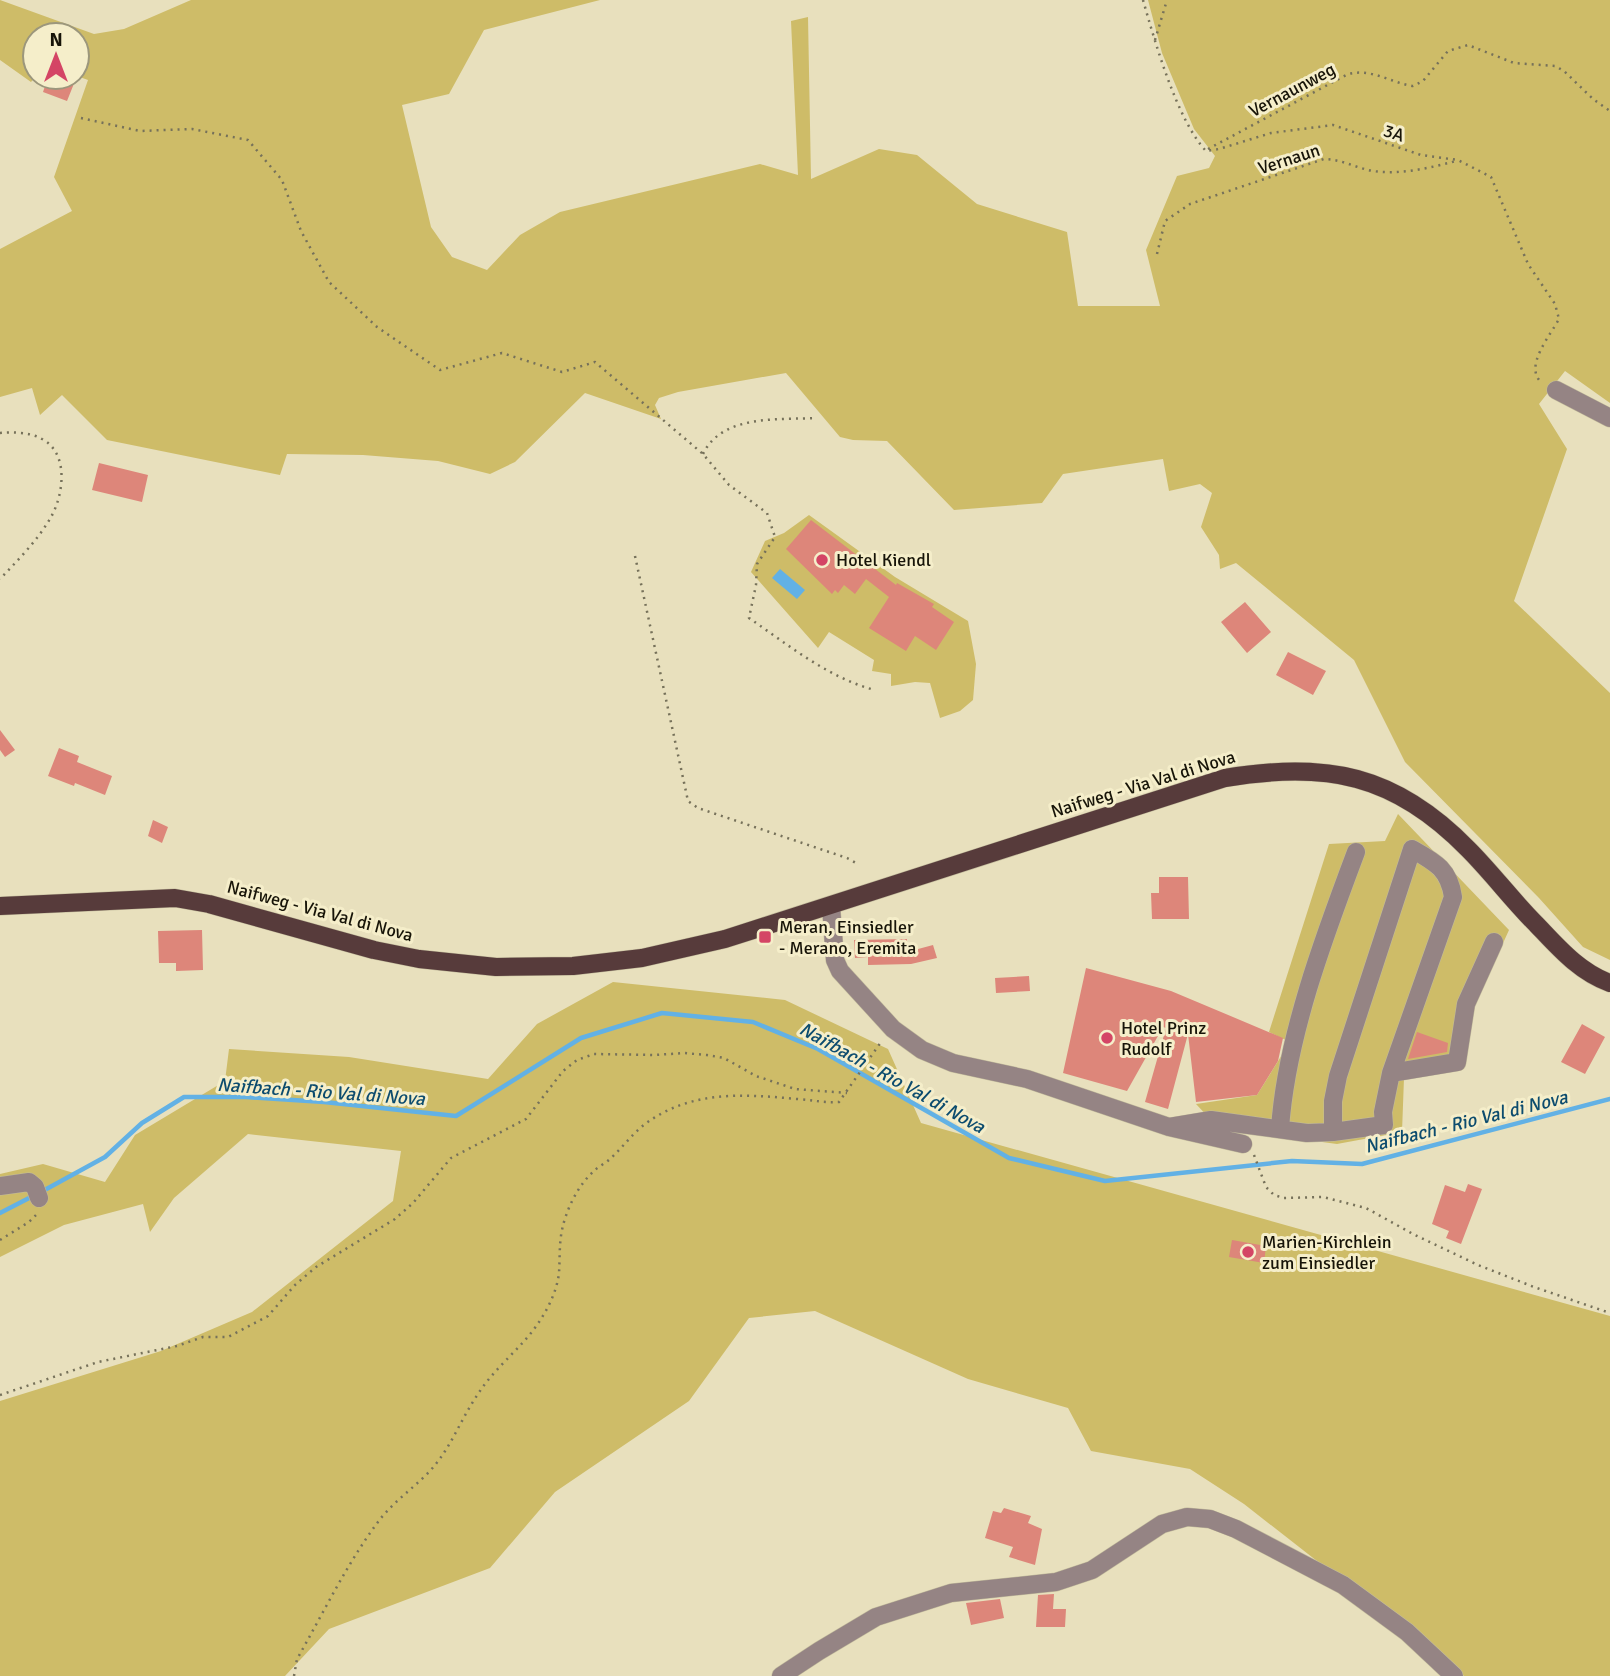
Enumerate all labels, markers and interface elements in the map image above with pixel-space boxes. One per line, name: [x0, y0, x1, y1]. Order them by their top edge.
north arrow: [21, 21, 91, 91]
text: N: [49, 28, 63, 52]
street label: Vernaunweg: [1245, 58, 1339, 122]
street label: 3A: [1381, 119, 1407, 147]
street label: Vernaun: [1255, 139, 1323, 179]
place label: Hotel Kiendl: [836, 549, 931, 571]
marker: Hotel Kiendl: [814, 552, 830, 568]
street label: Naifweg - Via Val di Nova: [1048, 745, 1238, 823]
street label: Naifweg - Via Val di Nova: [225, 876, 415, 946]
place label: Meran, Einsiedler - Merano, Eremita: [779, 916, 916, 959]
marker: Meran, Einsiedler - Merano, Eremita: [757, 929, 773, 945]
water label: Naifbach - Rio Val di Nova: [795, 1017, 990, 1140]
place label: Hotel Prinz Rudolf: [1121, 1017, 1206, 1060]
marker: Hotel Prinz Rudolf: [1099, 1030, 1115, 1046]
water label: Naifbach - Rio Val di Nova: [216, 1073, 427, 1111]
water label: Naifbach - Rio Val di Nova: [1362, 1085, 1571, 1159]
place label: Marien-Kirchlein zum Einsiedler: [1262, 1231, 1392, 1274]
marker: Marien-Kirchlein zum Einsiedler: [1240, 1244, 1256, 1260]

